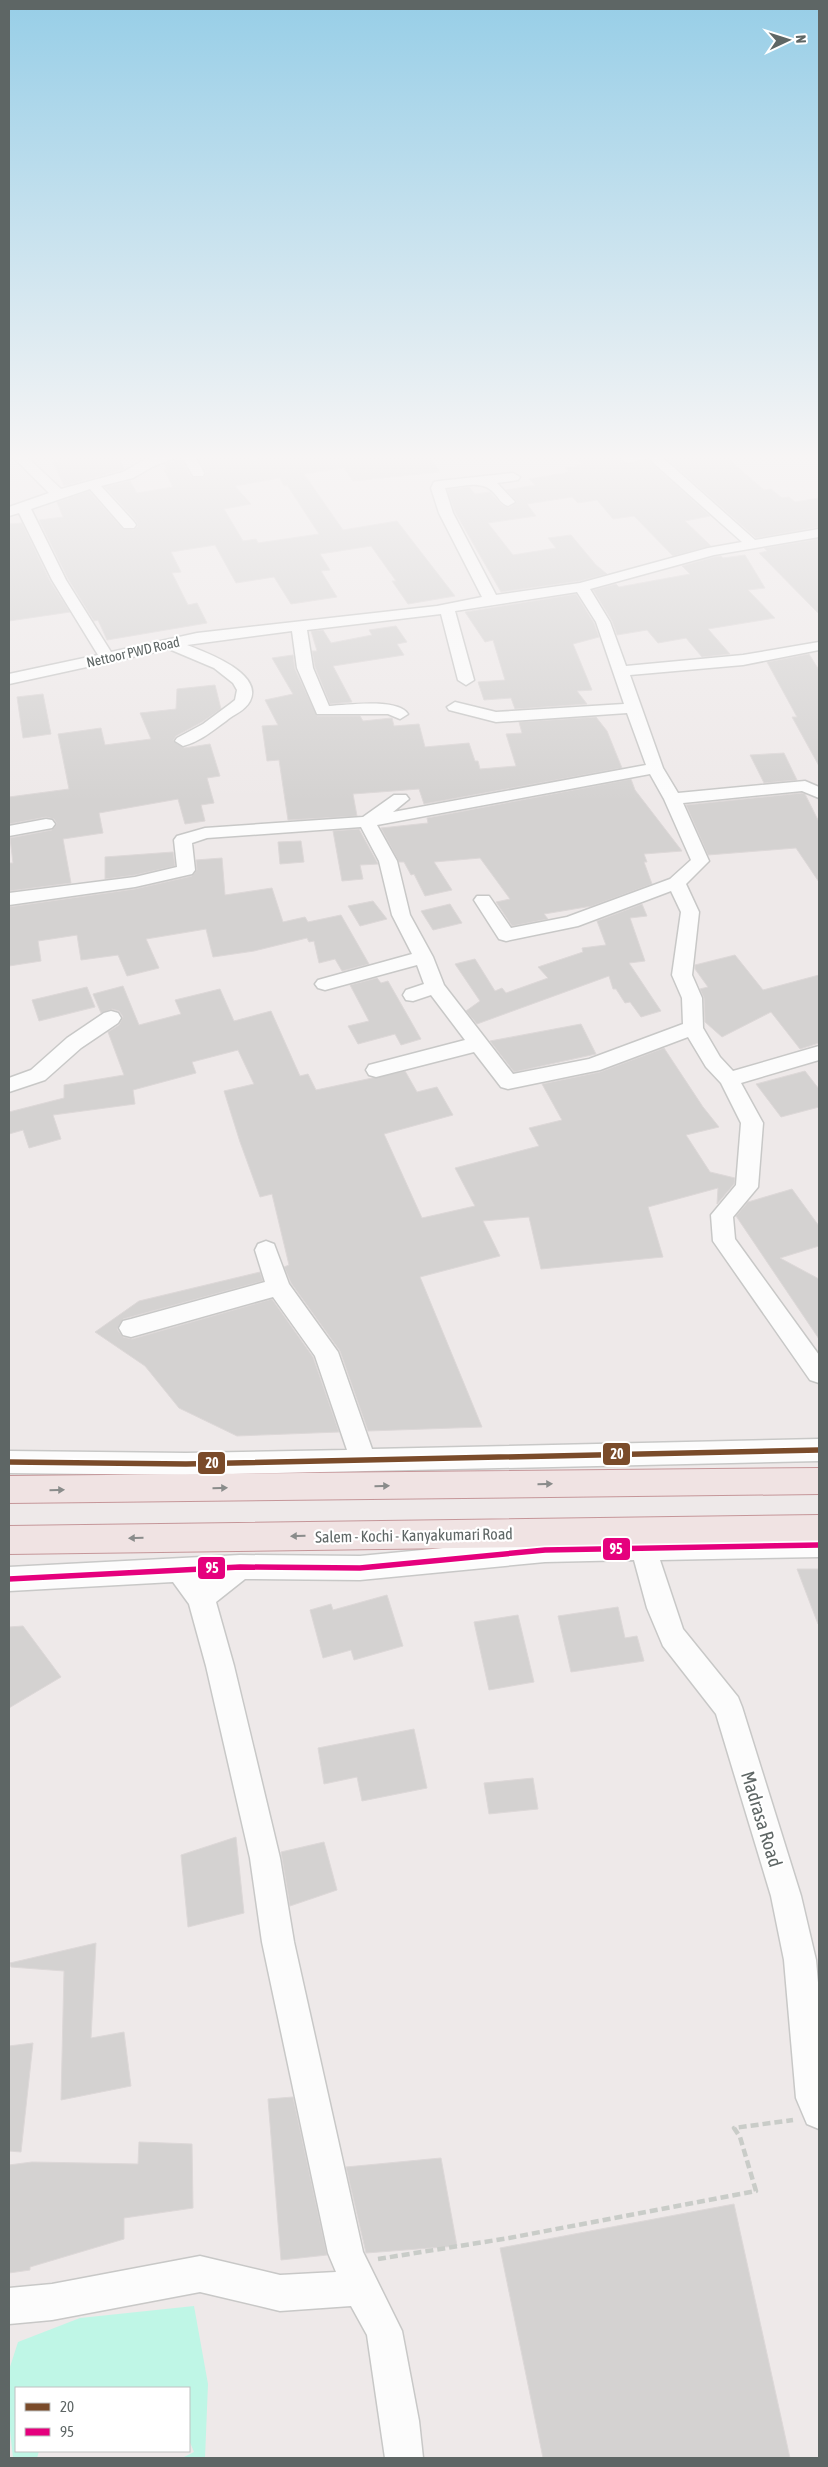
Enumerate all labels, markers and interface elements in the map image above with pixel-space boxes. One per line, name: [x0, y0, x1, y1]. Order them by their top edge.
north arrow: [763, 15, 813, 65]
text: N: [793, 34, 809, 44]
street label: Nettoor PWD Road: [85, 633, 181, 671]
line badge: 20: [602, 1442, 631, 1466]
text: 20: [610, 1446, 624, 1462]
line badge: 20: [197, 1451, 226, 1475]
text: 20: [205, 1455, 219, 1471]
one-way arrow: [537, 1480, 553, 1488]
one-way arrow: [375, 1482, 391, 1490]
one-way arrow: [212, 1484, 228, 1492]
one-way arrow: [50, 1486, 66, 1494]
street label: Salem - Kochi - Kanyakumari Road: [315, 1524, 513, 1547]
one-way arrow: [290, 1532, 306, 1540]
one-way arrow: [127, 1535, 143, 1543]
line badge: 95: [602, 1537, 631, 1561]
text: 95: [609, 1541, 623, 1557]
line badge: 95: [197, 1556, 226, 1580]
text: 95: [205, 1560, 219, 1576]
street label: Madrasa Road: [737, 1768, 787, 1870]
legend: [15, 2387, 190, 2452]
text: 20: [60, 2398, 74, 2415]
text: 95: [60, 2423, 74, 2440]

